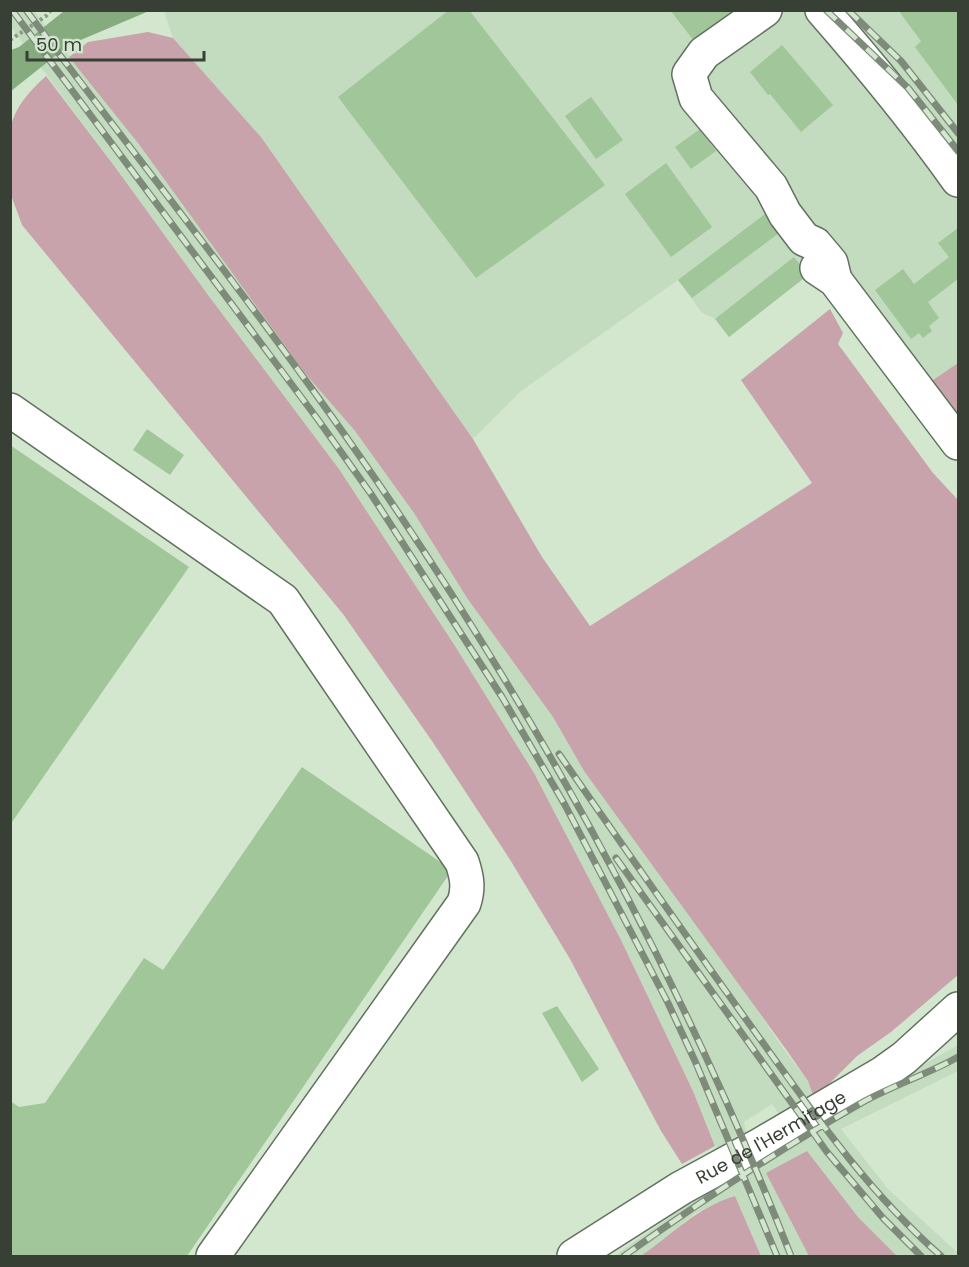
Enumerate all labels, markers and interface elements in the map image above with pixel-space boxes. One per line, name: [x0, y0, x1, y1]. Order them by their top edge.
scale bar: [27, 24, 204, 62]
text: 50 m: [36, 32, 82, 57]
street label: Rue de l'Hermitage: [691, 1084, 851, 1190]

